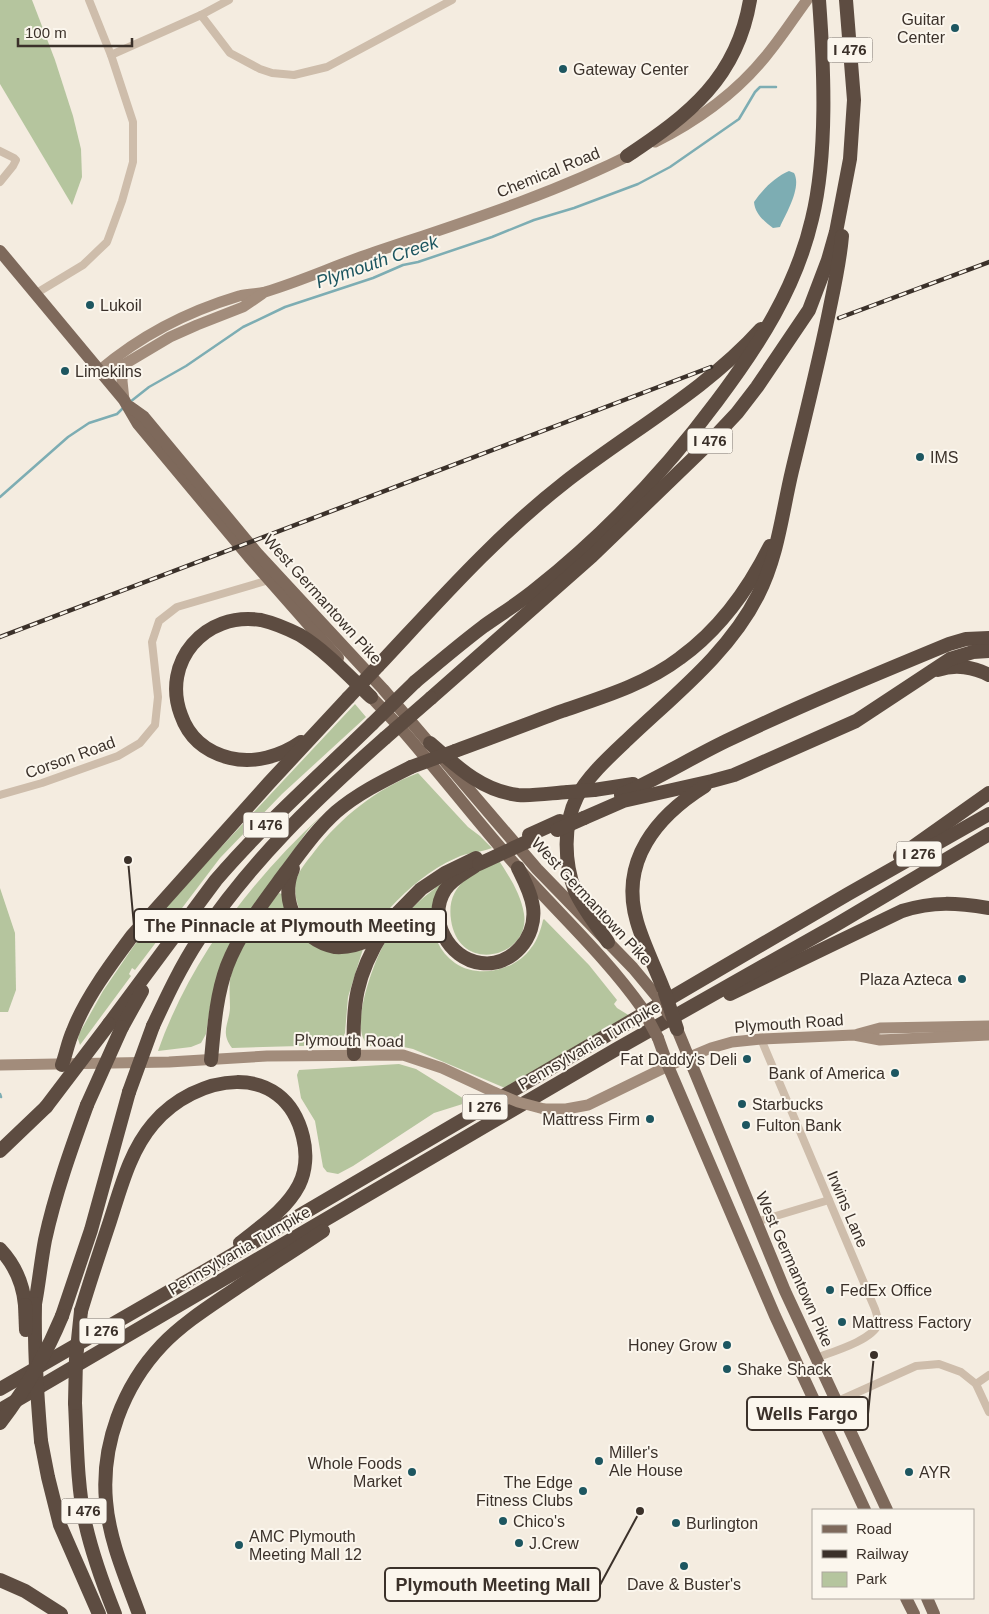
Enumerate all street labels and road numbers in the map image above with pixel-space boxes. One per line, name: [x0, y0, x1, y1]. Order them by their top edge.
road number: I 476: [828, 38, 872, 62]
street label: Chemical Road: [494, 144, 602, 201]
road number: I 476: [688, 428, 732, 454]
street label: West Germantown Pike: [260, 531, 385, 667]
street label: Corson Road: [23, 733, 117, 782]
road number: I 476: [244, 812, 288, 838]
street label: West Germantown Pike: [528, 834, 655, 969]
road number: I 276: [896, 842, 942, 866]
street label: Pennsylvania Turnpike: [515, 998, 663, 1093]
street label: Plymouth Road: [734, 1011, 844, 1036]
street label: Plymouth Road: [294, 1031, 404, 1050]
road number: I 276: [462, 1094, 508, 1120]
street label: Irwins Lane: [824, 1168, 871, 1250]
street label: West Germantown Pike: [753, 1189, 836, 1349]
street label: Pennsylvania Turnpike: [165, 1203, 313, 1298]
road number: I 276: [80, 1318, 124, 1344]
road number: I 476: [62, 1498, 106, 1524]

